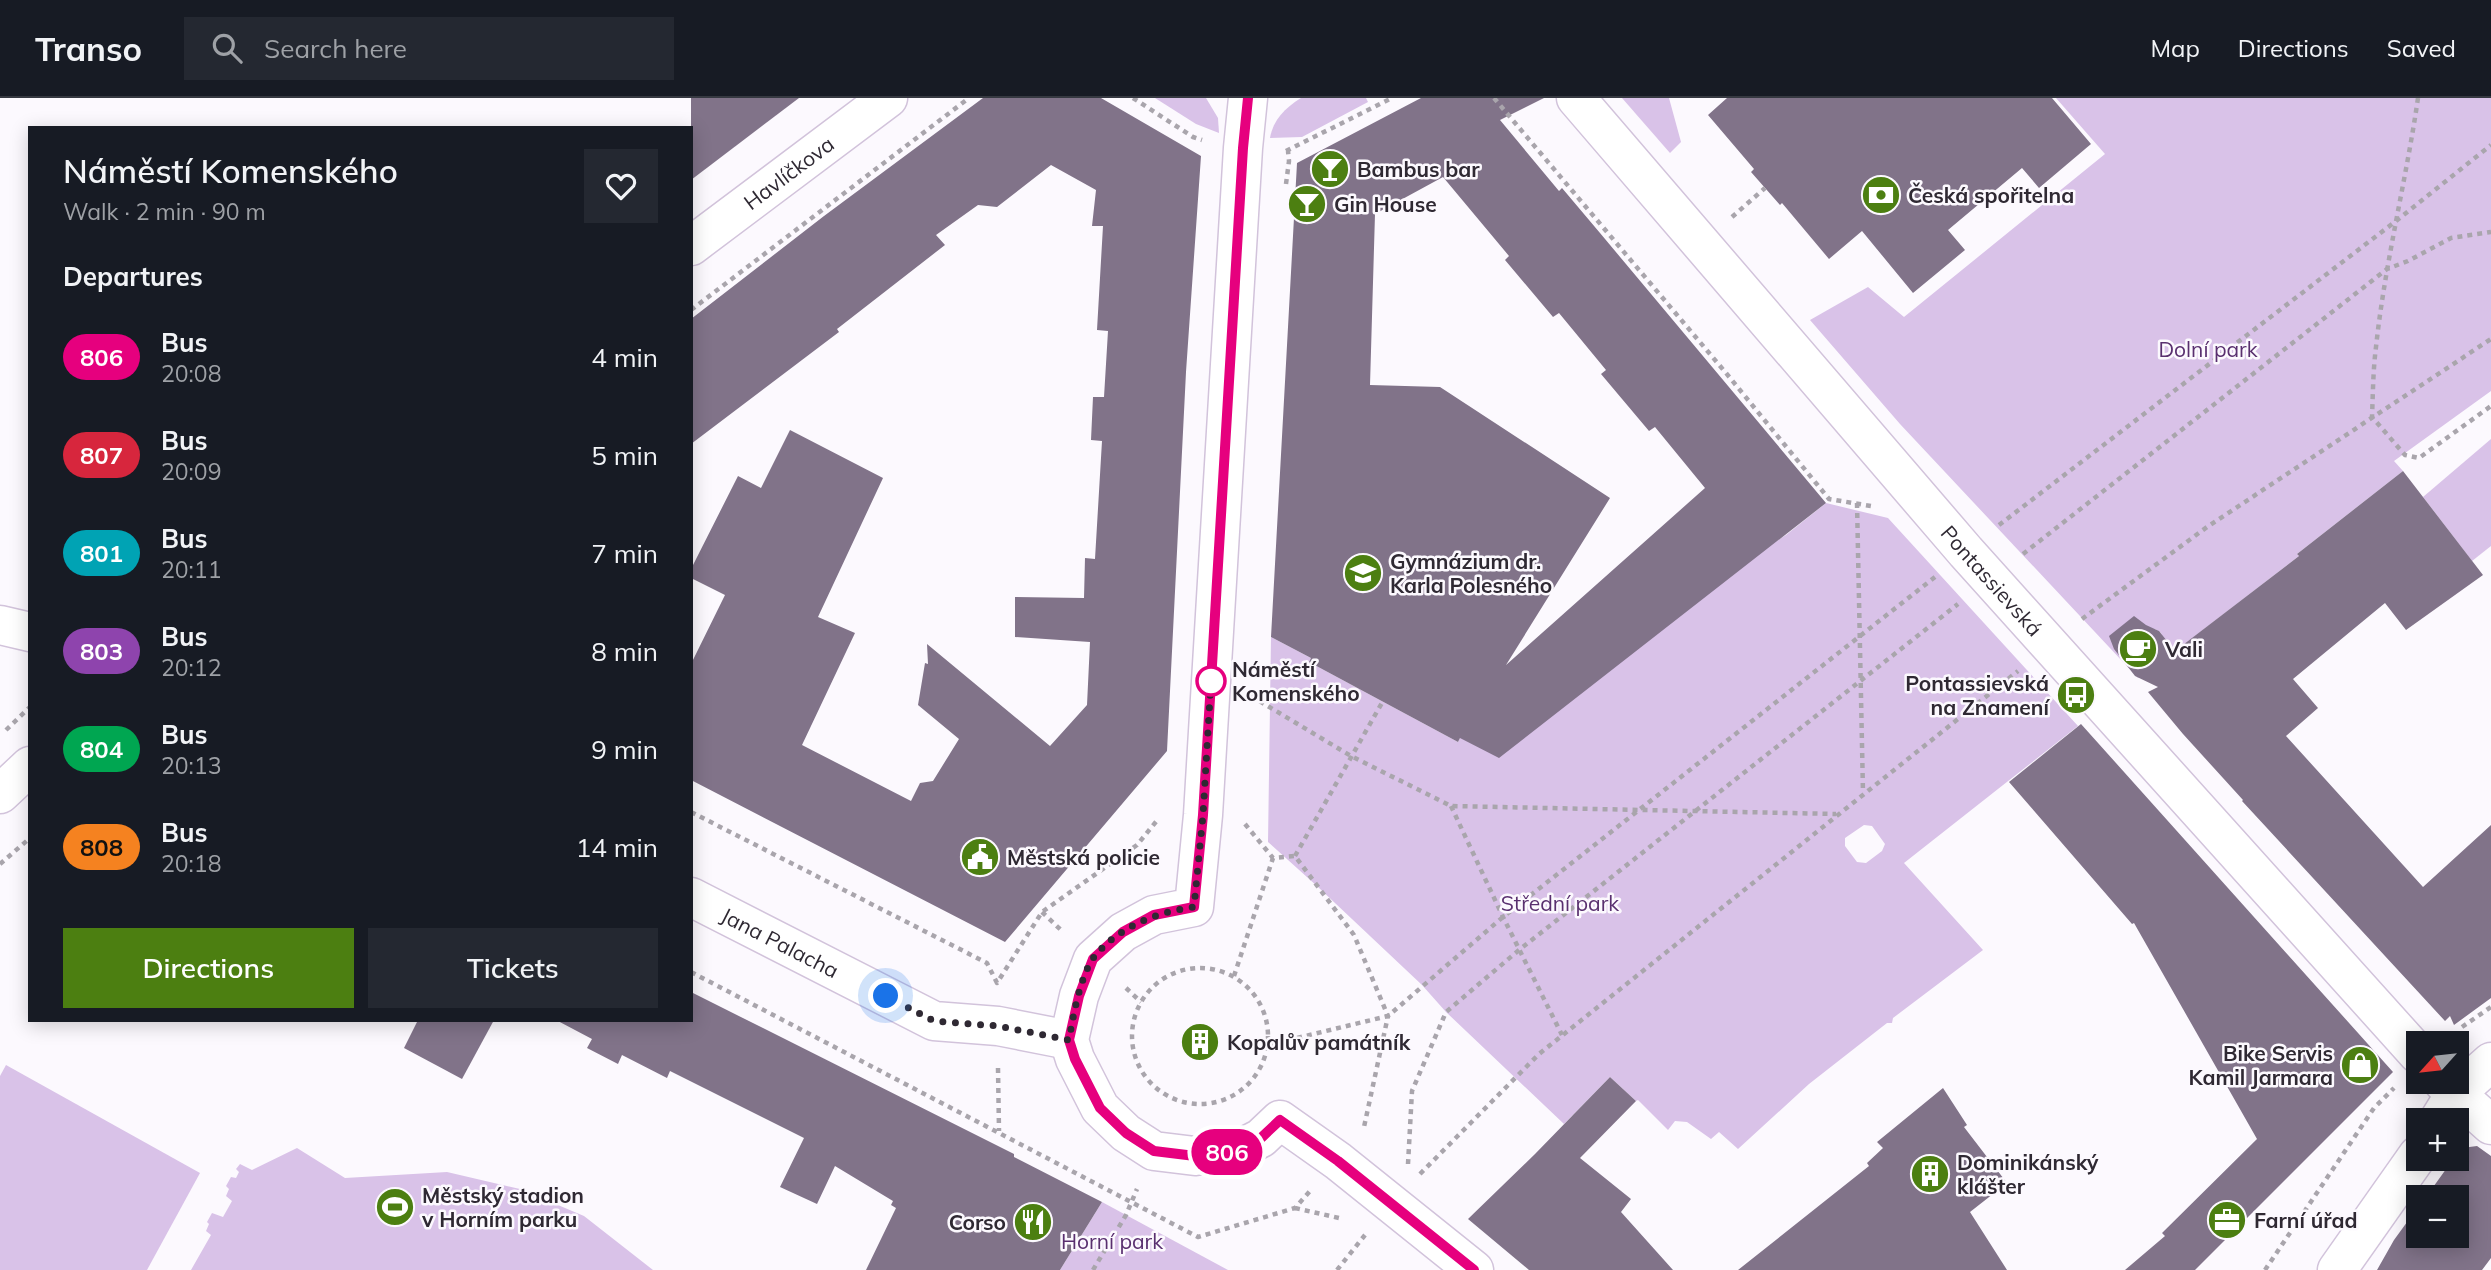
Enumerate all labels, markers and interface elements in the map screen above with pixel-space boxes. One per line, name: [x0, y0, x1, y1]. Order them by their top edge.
search box: [184, 17, 674, 80]
text: Transo: [35, 28, 142, 69]
icon: search: [208, 29, 246, 67]
text: Search here: [264, 32, 407, 65]
text: Map: [2150, 33, 2200, 63]
text: Directions: [2238, 33, 2349, 63]
text: Saved: [2387, 33, 2456, 63]
street label: Havlíčkova: [738, 130, 839, 215]
bar icon: Bambus bar: [1309, 148, 1351, 190]
button: heart: [584, 149, 658, 223]
text: Náměstí Komenského: [63, 150, 398, 191]
place label: Bambus bar: [1357, 156, 1480, 182]
bank icon: Česká spořitelna: [1860, 174, 1902, 216]
place label: Česká spořitelna: [1908, 182, 2074, 208]
bar icon: Gin House: [1286, 183, 1328, 225]
place label: Gin House: [1334, 191, 1437, 217]
text: Walk · 2 min · 90 m: [63, 197, 266, 226]
text: Departures: [63, 260, 203, 293]
text: Bus: [161, 326, 207, 359]
park label: Dolní park: [2158, 336, 2258, 362]
text: 4 min: [591, 341, 658, 374]
text: 806: [80, 342, 123, 372]
text: 20:08: [161, 359, 221, 388]
text: Bus: [161, 424, 207, 457]
text: 5 min: [591, 439, 658, 472]
text: 807: [80, 440, 123, 470]
text: 20:09: [161, 457, 221, 486]
street label: Pontassievská: [1936, 520, 2048, 641]
text: Bus: [161, 522, 207, 555]
text: 7 min: [591, 537, 658, 570]
text: 801: [80, 538, 123, 568]
place label: Gymnázium dr. Karla Polesného: [1390, 548, 1552, 598]
school or university icon: Gymnázium dr. Karla Polesného: [1342, 552, 1384, 594]
text: 20:11: [161, 555, 221, 584]
text: Bus: [161, 620, 207, 653]
cafe icon: Vali: [2117, 628, 2159, 670]
text: 8 min: [591, 635, 658, 668]
text: 803: [80, 636, 123, 666]
place label: Vali: [2164, 636, 2203, 662]
text: 20:12: [161, 653, 221, 682]
place label: Náměstí Komenského: [1232, 656, 1360, 706]
marker: Náměstí Komenského: [1196, 666, 1226, 696]
place label: Pontassievská na Znamení: [1905, 670, 2051, 720]
bus stop icon: Pontassievská na Znamení: [2055, 674, 2097, 716]
text: Bus: [161, 718, 207, 751]
text: 9 min: [591, 733, 658, 766]
text: 804: [80, 734, 123, 764]
text: 20:13: [161, 751, 221, 780]
text: Bus: [161, 816, 207, 849]
text: 14 min: [576, 831, 658, 864]
text: 808: [80, 832, 123, 862]
public building icon: Městská policie: [959, 836, 1001, 878]
place label: Městská policie: [1007, 844, 1160, 870]
text: 20:18: [161, 849, 221, 878]
park label: Střední park: [1501, 890, 1619, 916]
street label: Jana Palacha: [717, 902, 843, 983]
button: Directions: [63, 928, 354, 1008]
button: Tickets: [368, 928, 658, 1008]
your location: [868, 978, 903, 1013]
building icon: Kopalův památník: [1179, 1021, 1221, 1063]
place label: Kopalův památník: [1227, 1029, 1411, 1055]
north arrow: [2406, 1031, 2469, 1094]
map controls: [2406, 1031, 2469, 1248]
place label: Bike Servis Kamil Jarmara: [2188, 1040, 2333, 1090]
shop icon: Bike Servis Kamil Jarmara: [2339, 1044, 2381, 1086]
button: +: [2406, 1108, 2469, 1171]
line badge: 806: [1187, 1129, 1267, 1175]
text: 806: [1205, 1137, 1249, 1167]
place label: Dominikánský klášter: [1957, 1149, 2099, 1199]
building icon: Dominikánský klášter: [1909, 1153, 1951, 1195]
place label: Městský stadion v Horním parku: [421, 1182, 584, 1232]
button: −: [2406, 1185, 2469, 1248]
sports icon: Městský stadion v Horním parku: [374, 1186, 416, 1228]
office icon: Farní úřad: [2206, 1199, 2248, 1241]
restaurant icon: Corso: [1012, 1201, 1054, 1243]
place label: Farní úřad: [2254, 1207, 2357, 1233]
place label: Corso: [949, 1209, 1006, 1235]
park label: Horní park: [1061, 1228, 1163, 1254]

